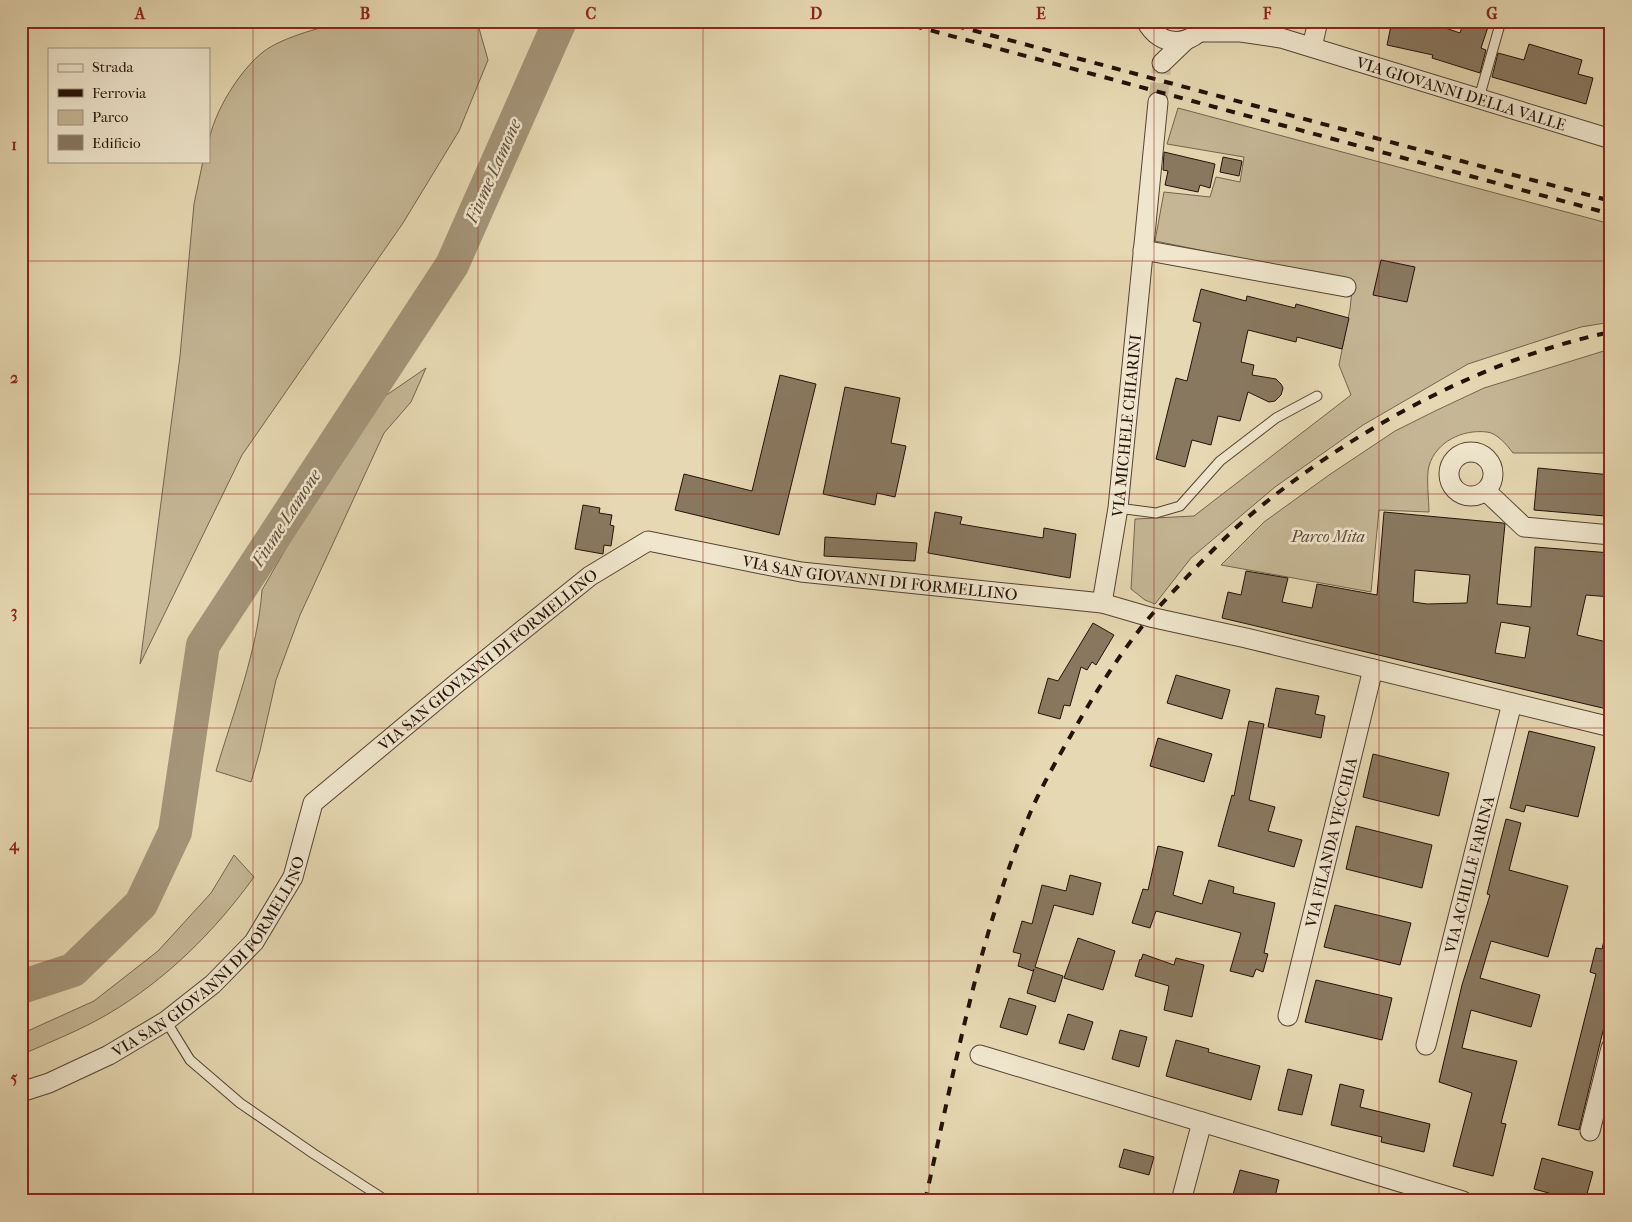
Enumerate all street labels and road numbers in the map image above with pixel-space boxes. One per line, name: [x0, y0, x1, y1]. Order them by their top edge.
street label: VIA GIOVANNI DELLA VALLE: [1353, 52, 1568, 135]
street label: VIA MICHELE CHIARINI: [1107, 334, 1145, 520]
street label: VIA SAN GIOVANNI DI FORMELLINO: [740, 551, 1018, 604]
street label: VIA SAN GIOVANNI DI FORMELLINO: [374, 565, 601, 755]
street label: VIA FILANDA VECCHIA: [1301, 755, 1361, 930]
street label: VIA ACHILLE FARINA: [1440, 793, 1498, 956]
street label: VIA SAN GIOVANNI DI FORMELLINO: [108, 854, 308, 1062]

